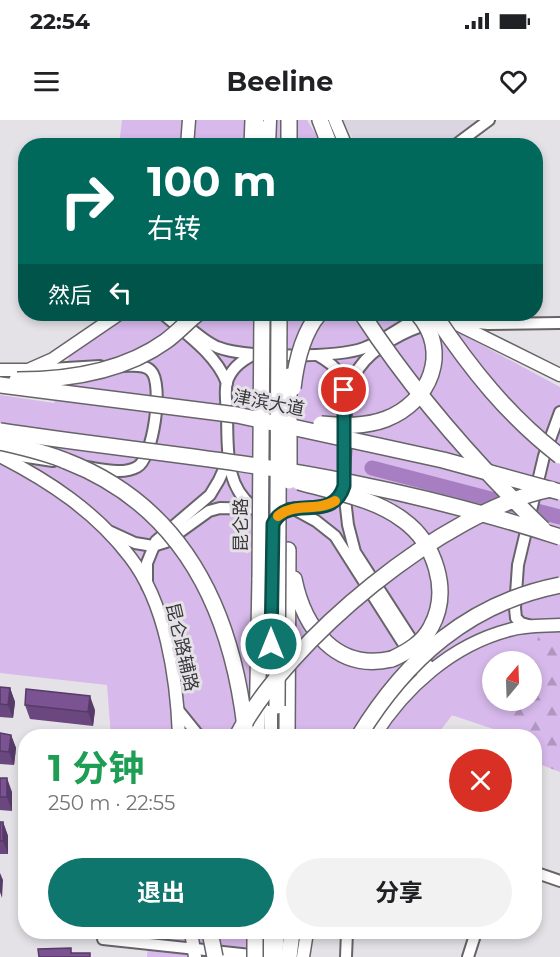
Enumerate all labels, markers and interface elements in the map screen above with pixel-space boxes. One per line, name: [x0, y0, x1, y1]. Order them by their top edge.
text: 22:54: [30, 8, 90, 35]
icon: menu: [30, 65, 63, 98]
text: Beeline: [227, 65, 333, 98]
icon: heart: [497, 65, 530, 98]
text: 100 m: [147, 155, 276, 207]
icon: right: [48, 162, 126, 240]
text: 右转: [147, 212, 201, 245]
icon: left: [104, 276, 137, 309]
text: 然后: [48, 282, 92, 309]
pin: [318, 364, 369, 415]
icon: arrive: [327, 373, 360, 406]
street label: 津滨大道: [232, 385, 306, 421]
street label: 昆仑路: [230, 498, 252, 552]
street label: 昆仑路辅路: [161, 601, 203, 693]
position arrow: [239, 612, 303, 676]
north arrow: [482, 651, 542, 711]
map controls: [482, 651, 542, 711]
text: 1 分钟: [48, 746, 144, 790]
button: close: [449, 749, 512, 812]
text: 250 m · 22:55: [48, 791, 175, 815]
button: 退出: [48, 858, 274, 927]
button: 分享: [286, 858, 512, 927]

